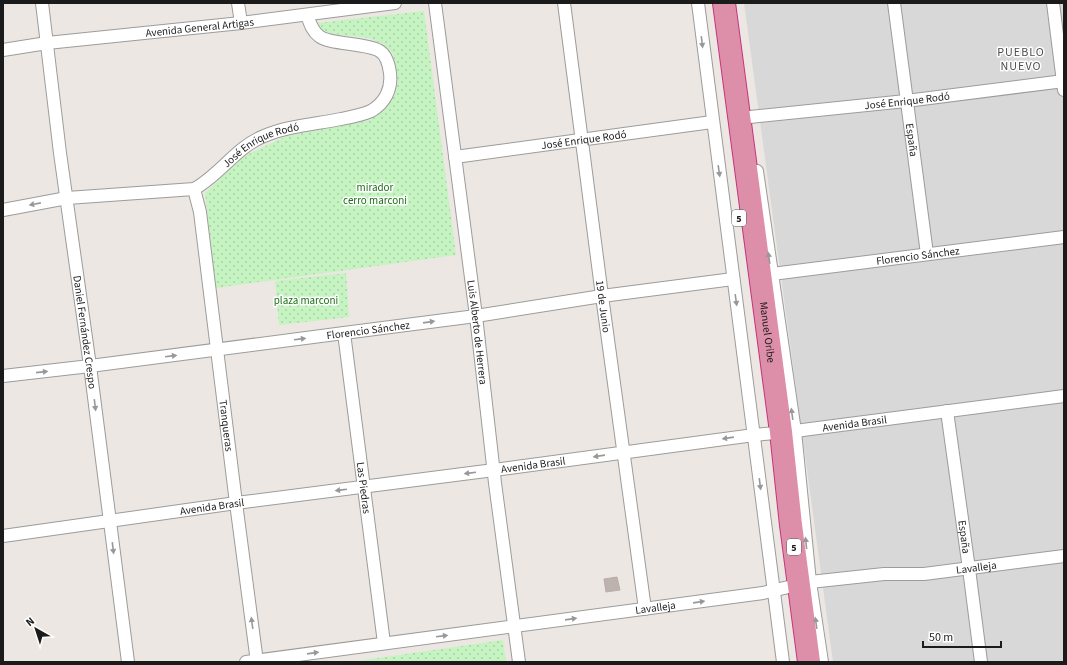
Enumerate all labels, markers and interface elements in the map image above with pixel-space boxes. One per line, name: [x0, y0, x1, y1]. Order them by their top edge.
street label: Avenida General Artigas: [145, 14, 255, 41]
one-way arrow: [699, 36, 706, 48]
district label: PUEBLO NUEVO: [997, 44, 1045, 75]
street label: José Enrique Rodó: [864, 89, 951, 113]
street label: José Enrique Rodó: [219, 119, 300, 171]
street label: España: [902, 122, 921, 157]
street label: José Enrique Rodó: [540, 127, 627, 153]
one-way arrow: [716, 165, 722, 177]
park label: mirador cerro marconi: [343, 180, 407, 208]
one-way arrow: [29, 202, 41, 208]
road number: 5: [732, 210, 746, 226]
street label: Florencio Sánchez: [875, 243, 961, 269]
one-way arrow: [766, 252, 772, 264]
street label: Daniel Fernández Crespo: [69, 275, 100, 390]
street label: Luis Alberto de Herrera: [463, 279, 491, 385]
street label: 19 de Junio: [592, 279, 614, 334]
park label: plaza marconi: [274, 293, 338, 308]
one-way arrow: [733, 293, 739, 306]
street label: Manuel Oribe: [756, 301, 779, 364]
street label: Florencio Sánchez: [326, 318, 411, 343]
one-way arrow: [423, 319, 435, 325]
one-way arrow: [294, 336, 306, 342]
one-way arrow: [165, 353, 177, 359]
one-way arrow: [36, 368, 48, 375]
one-way arrow: [92, 399, 98, 411]
street label: Tranqueras: [215, 399, 237, 453]
one-way arrow: [789, 408, 795, 420]
street label: Avenida Brasil: [821, 412, 888, 435]
one-way arrow: [722, 435, 734, 441]
street label: Avenida Brasil: [500, 453, 567, 477]
one-way arrow: [593, 453, 605, 459]
street label: Las Piedras: [353, 461, 374, 515]
one-way arrow: [464, 470, 476, 477]
one-way arrow: [757, 478, 763, 490]
one-way arrow: [335, 487, 347, 493]
street label: Avenida Brasil: [179, 495, 245, 519]
street label: España: [954, 519, 974, 554]
one-way arrow: [803, 537, 810, 549]
road number: 5: [787, 539, 801, 555]
one-way arrow: [110, 542, 117, 554]
street label: Lavalleja: [955, 558, 998, 578]
street label: Lavalleja: [634, 598, 677, 618]
one-way arrow: [693, 599, 705, 605]
north arrow: [16, 609, 56, 649]
text: N: [22, 613, 38, 630]
one-way arrow: [565, 616, 577, 622]
one-way arrow: [249, 617, 255, 629]
one-way arrow: [813, 617, 819, 629]
scale bar: [923, 623, 1001, 649]
text: 50 m: [929, 629, 953, 646]
one-way arrow: [436, 632, 448, 639]
one-way arrow: [307, 650, 319, 656]

